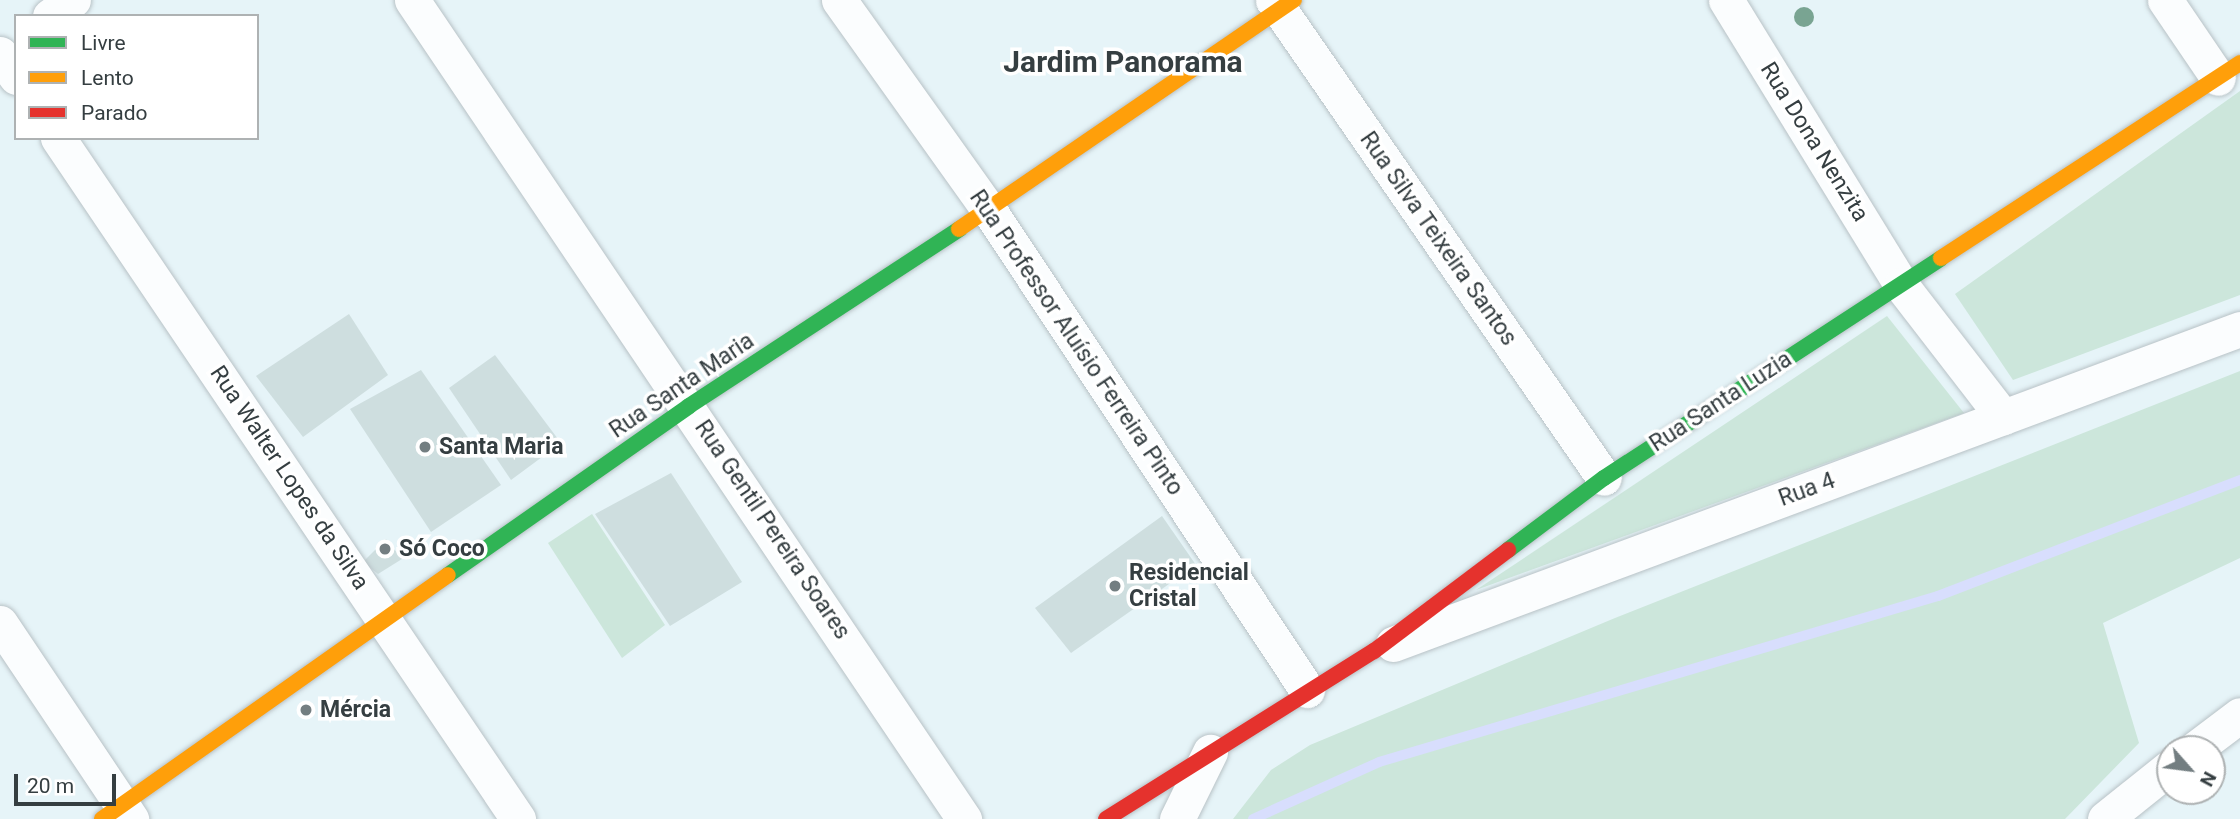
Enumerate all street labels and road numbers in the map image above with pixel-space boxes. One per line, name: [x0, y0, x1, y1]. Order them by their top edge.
street label: Rua Dona Nenzita: [1754, 57, 1874, 227]
street label: Rua Silva Teixeira Santos: [1354, 127, 1522, 351]
street label: Rua Professor Aluísio Ferreira Pinto: [963, 185, 1189, 501]
street label: Rua Santa Maria: [605, 328, 759, 444]
street label: Rua Santa Luzia: [1645, 346, 1797, 458]
street label: Rua Walter Lopes da Silva: [204, 361, 374, 595]
street label: Rua Gentil Pereira Soares: [688, 415, 856, 645]
street label: Rua 4: [1775, 467, 1839, 513]

